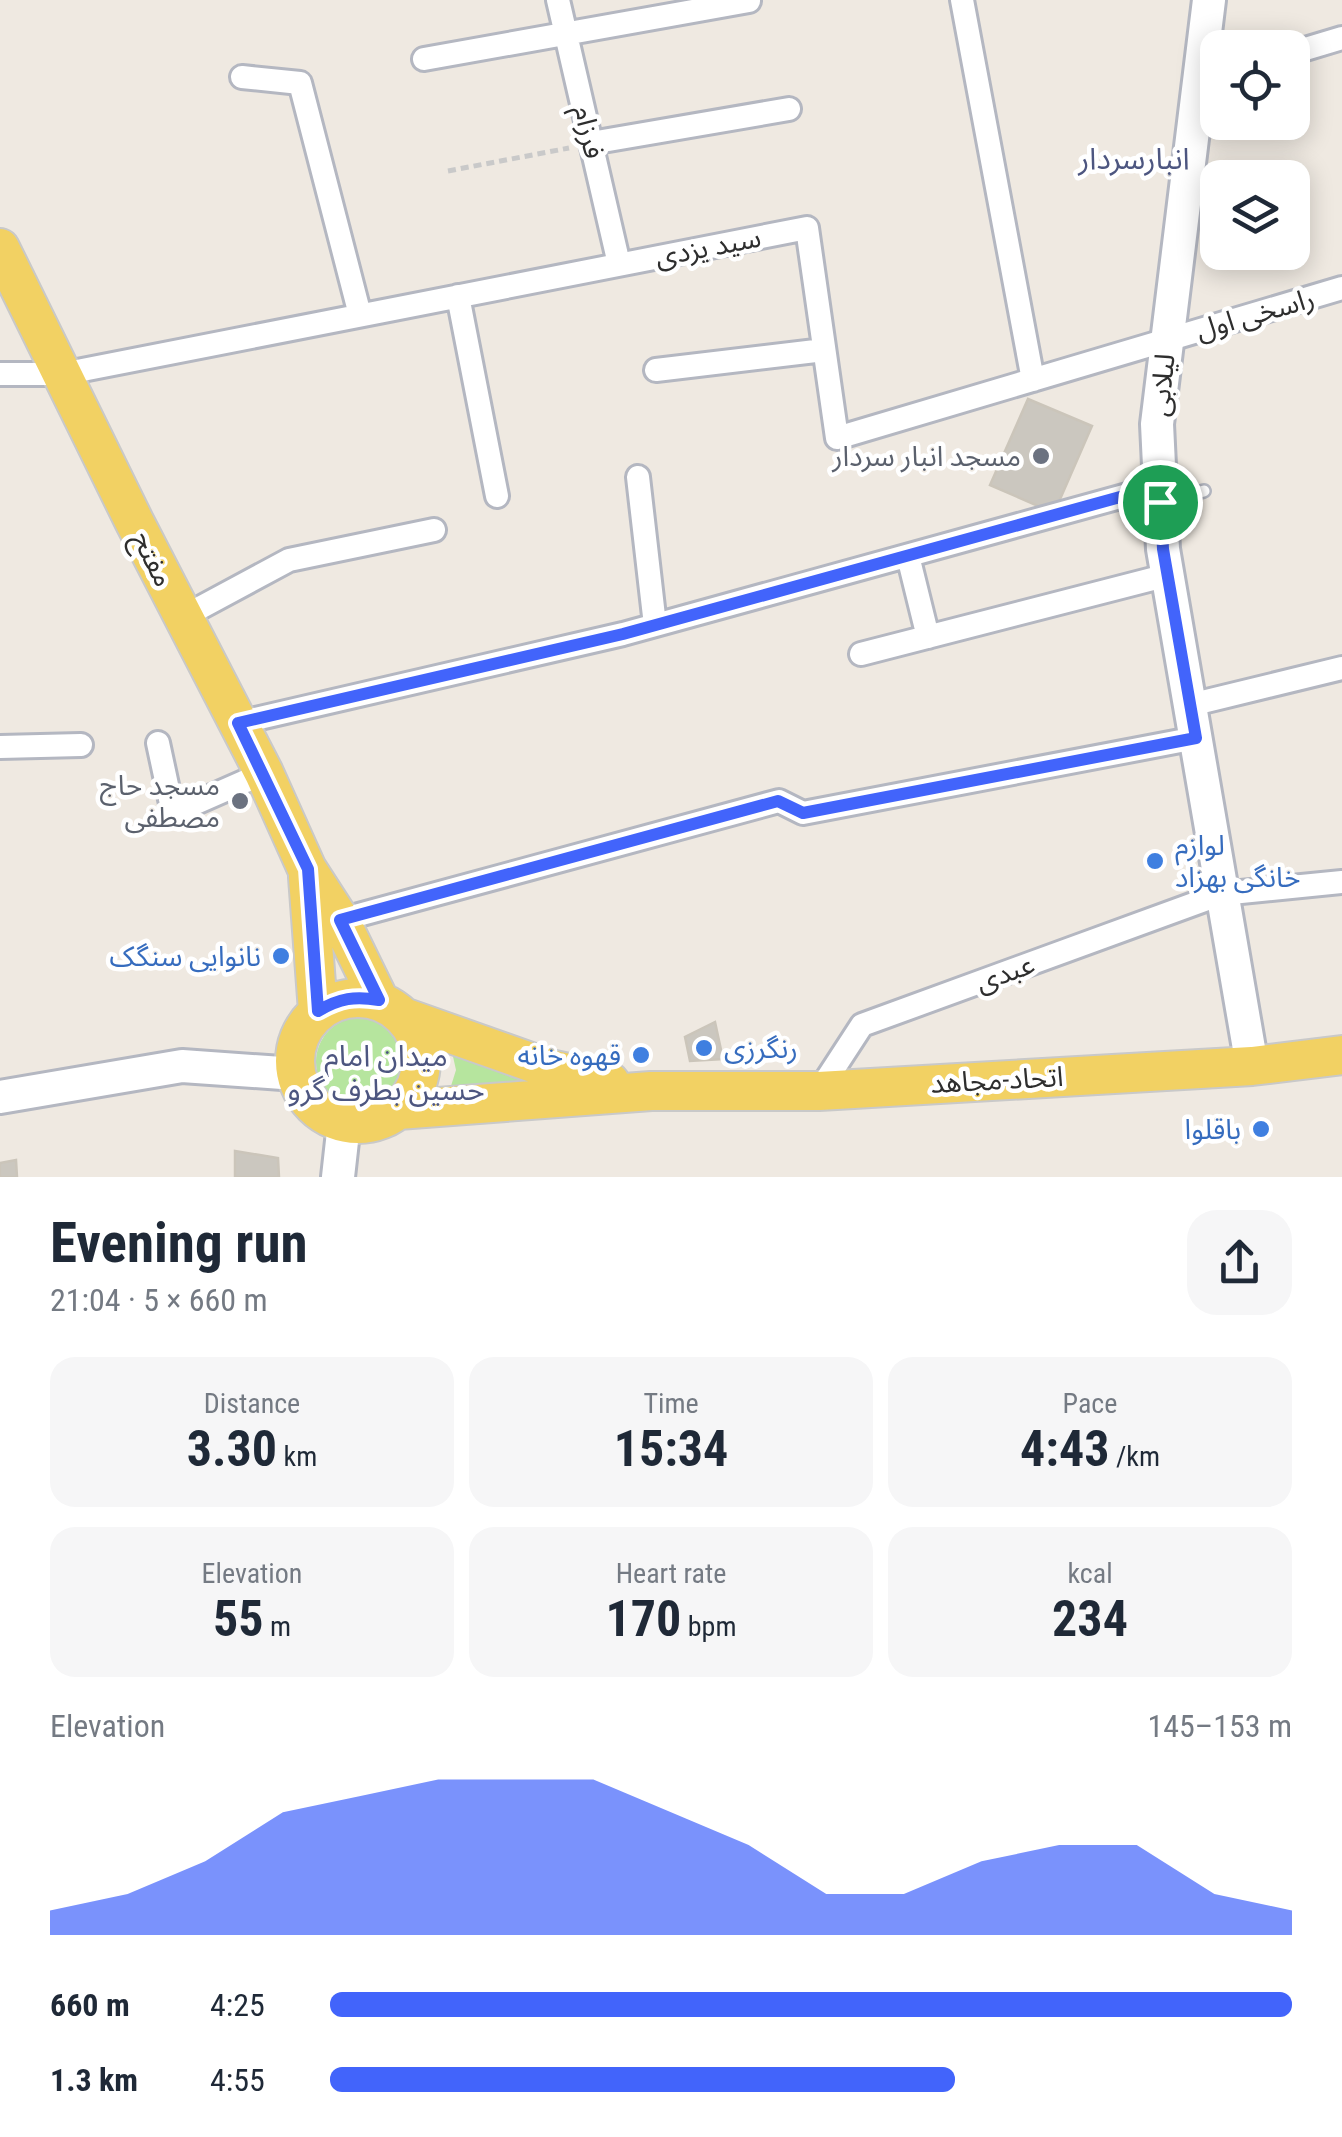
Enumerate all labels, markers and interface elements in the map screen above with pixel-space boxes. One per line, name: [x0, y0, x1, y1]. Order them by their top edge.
map controls: [1200, 30, 1310, 270]
button: locate: [1200, 30, 1310, 140]
street label: فرزام: [563, 102, 611, 163]
district label: انبارسردار: [1077, 141, 1190, 176]
button: layers: [1200, 160, 1310, 270]
street label: سید یزدی: [652, 221, 764, 273]
street label: راسخی اول: [1192, 281, 1318, 347]
street label: لیلابی: [1142, 352, 1182, 418]
place label: مسجد انبار سردار: [831, 440, 1021, 473]
marker: مسجد انبار سردار: [1030, 445, 1052, 467]
pin: [1118, 460, 1203, 545]
icon: arrive: [1133, 475, 1188, 530]
street label: مفتح: [122, 526, 181, 594]
place label: مسجد حاج مصطفی: [100, 769, 220, 834]
marker: مسجد حاج مصطفی: [229, 790, 251, 812]
place label: لوازم خانگی بهزاد: [1175, 829, 1301, 894]
marker: لوازم خانگی بهزاد: [1144, 850, 1166, 872]
place label: نانوایی سنگک: [109, 940, 261, 973]
marker: نانوایی سنگک: [270, 945, 292, 967]
street label: عبدی: [971, 947, 1039, 999]
place label: رنگرزی: [724, 1032, 798, 1065]
marker: رنگرزی: [693, 1037, 715, 1059]
district label: میدان امام حسین بطرف گرو: [287, 1038, 485, 1107]
place label: قهوه خانه: [518, 1039, 621, 1072]
marker: قهوه خانه: [630, 1044, 652, 1066]
street label: اتحاد-مجاهد: [930, 1060, 1064, 1100]
place label: باقلوا: [1185, 1113, 1241, 1146]
marker: باقلوا: [1250, 1118, 1272, 1140]
button: share: [1187, 1210, 1292, 1315]
text: Evening run: [50, 1211, 308, 1275]
text: 21:04 · 5 × 660 m: [50, 1281, 268, 1319]
text: Distance: [204, 1387, 300, 1420]
text: Time: [643, 1387, 699, 1420]
text: Pace: [1063, 1387, 1117, 1420]
text: 3.30: [187, 1420, 277, 1478]
text: 15:34: [614, 1420, 728, 1478]
text: 4:43: [1020, 1420, 1109, 1478]
text: km: [277, 1440, 317, 1473]
text: /km: [1109, 1440, 1160, 1473]
text: Elevation: [202, 1557, 302, 1590]
text: Heart rate: [616, 1557, 726, 1590]
text: kcal: [1067, 1557, 1113, 1590]
text: 55: [213, 1590, 264, 1648]
text: 170: [606, 1590, 681, 1648]
text: 234: [1052, 1590, 1128, 1648]
text: m: [264, 1610, 291, 1643]
text: bpm: [681, 1610, 736, 1643]
text: Elevation: [50, 1707, 165, 1745]
text: 145–153 m: [1147, 1707, 1292, 1745]
text: 660 m: [50, 1986, 130, 2024]
text: 4:25: [210, 1986, 265, 2024]
text: 1.3 km: [50, 2061, 138, 2099]
text: 4:55: [210, 2061, 265, 2099]

